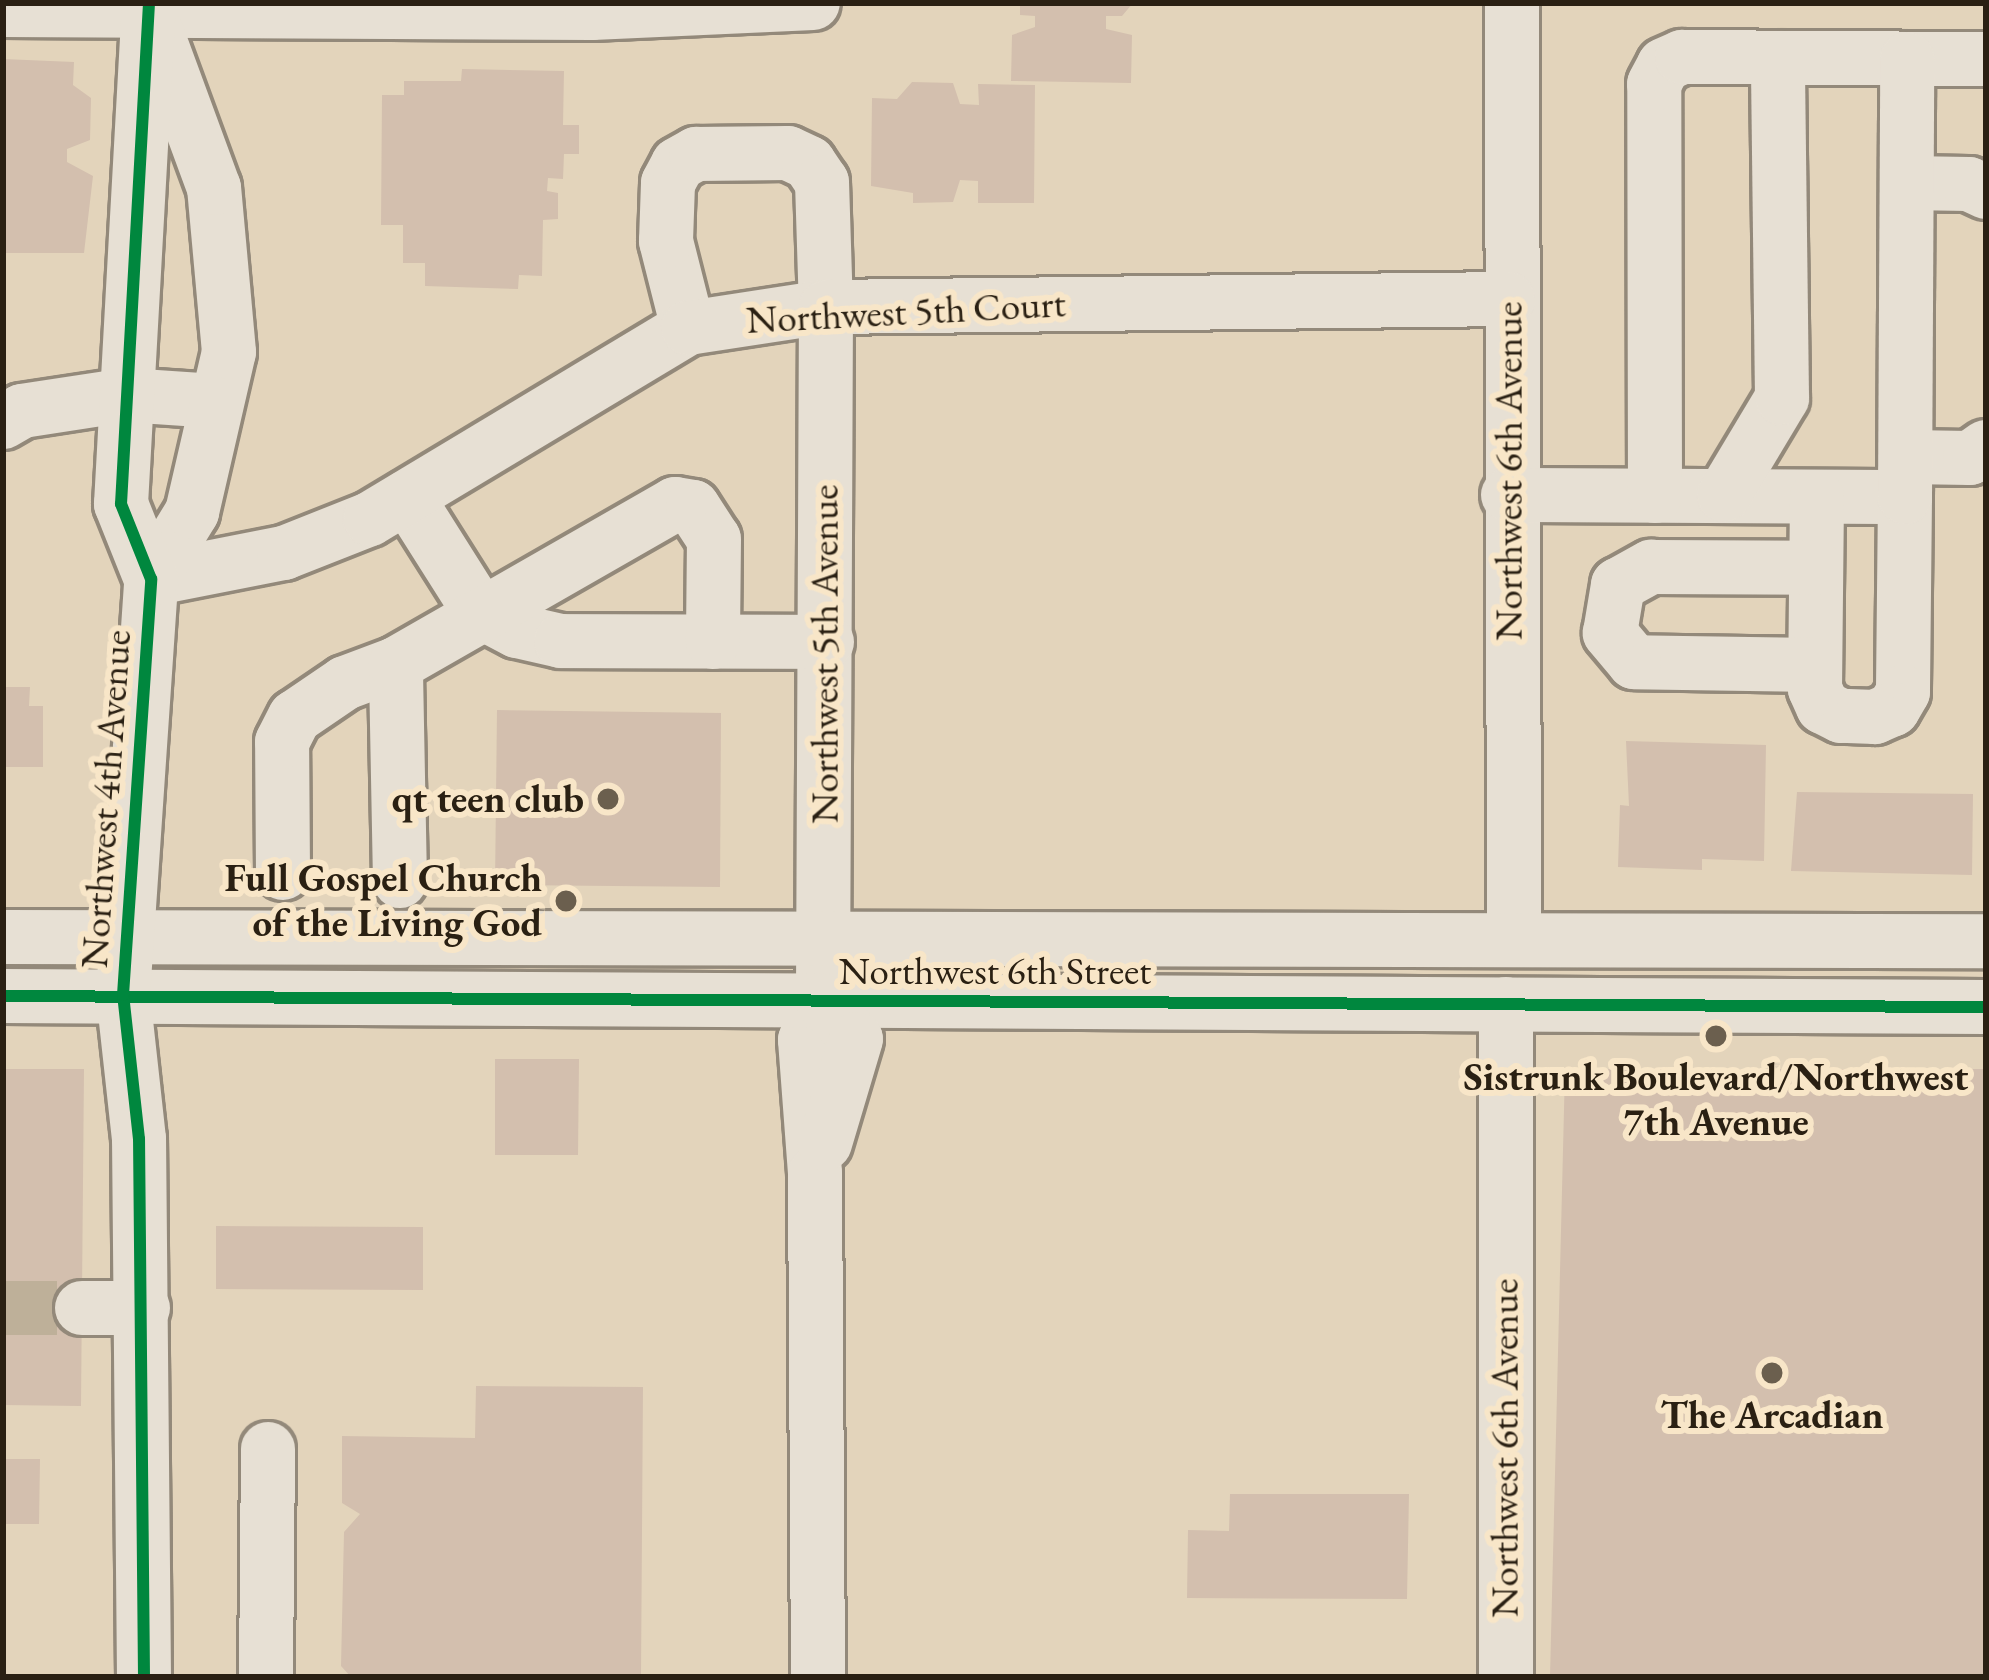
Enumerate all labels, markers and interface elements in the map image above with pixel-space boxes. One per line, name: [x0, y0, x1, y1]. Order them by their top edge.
street label: Northwest 5th Court: [745, 280, 1067, 344]
street label: Northwest 6th Avenue: [1486, 302, 1532, 640]
street label: Northwest 5th Avenue: [802, 485, 848, 823]
street label: Northwest 4th Avenue: [71, 628, 141, 970]
place label: qt teen club: [392, 776, 584, 822]
marker: qt teen club: [595, 786, 621, 812]
place label: Full Gospel Church of the Living God: [224, 856, 542, 947]
marker: Full Gospel Church of the Living God: [553, 888, 579, 914]
street label: Northwest 6th Street: [839, 948, 1151, 994]
marker: Sistrunk Boulevard/Northwest 7th Avenue: [1703, 1023, 1729, 1049]
place label: Sistrunk Boulevard/Northwest 7th Avenue: [1464, 1055, 1968, 1146]
street label: Northwest 6th Avenue: [1482, 1279, 1528, 1617]
marker: The Arcadian: [1759, 1360, 1785, 1386]
place label: The Arcadian: [1661, 1392, 1883, 1438]

